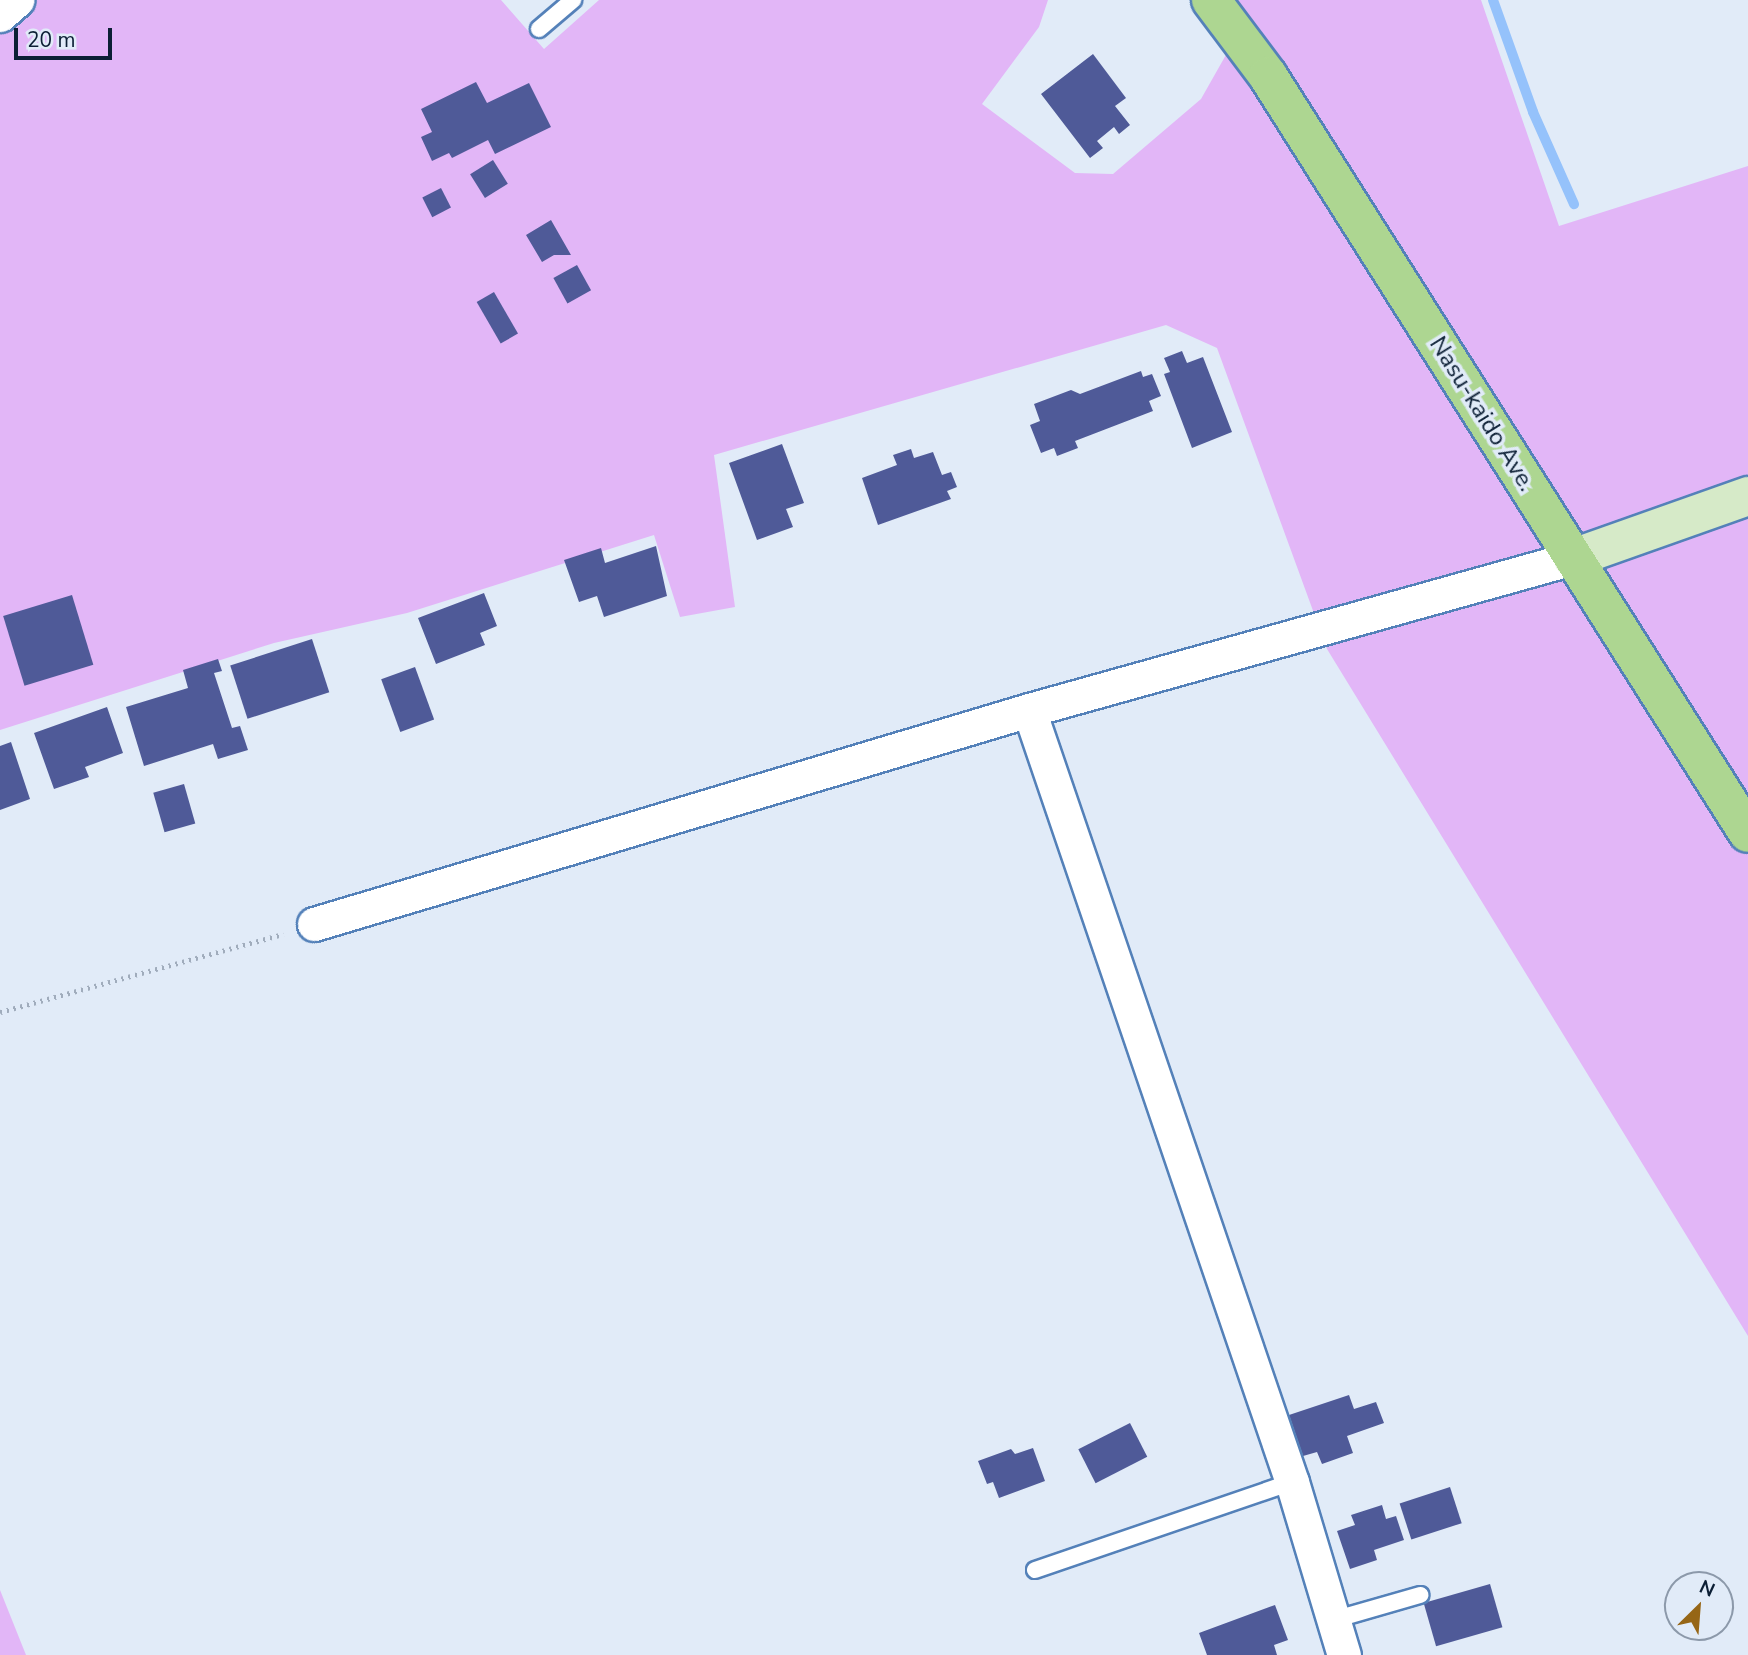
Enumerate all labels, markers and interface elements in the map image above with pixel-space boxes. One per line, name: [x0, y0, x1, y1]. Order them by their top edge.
scale bar: [18, 14, 116, 58]
text: 20 m: [27, 26, 76, 54]
street label: Nasu-kaido Ave.: [1423, 331, 1541, 497]
north arrow: [1664, 1571, 1734, 1641]
text: N: [1695, 1574, 1719, 1604]

